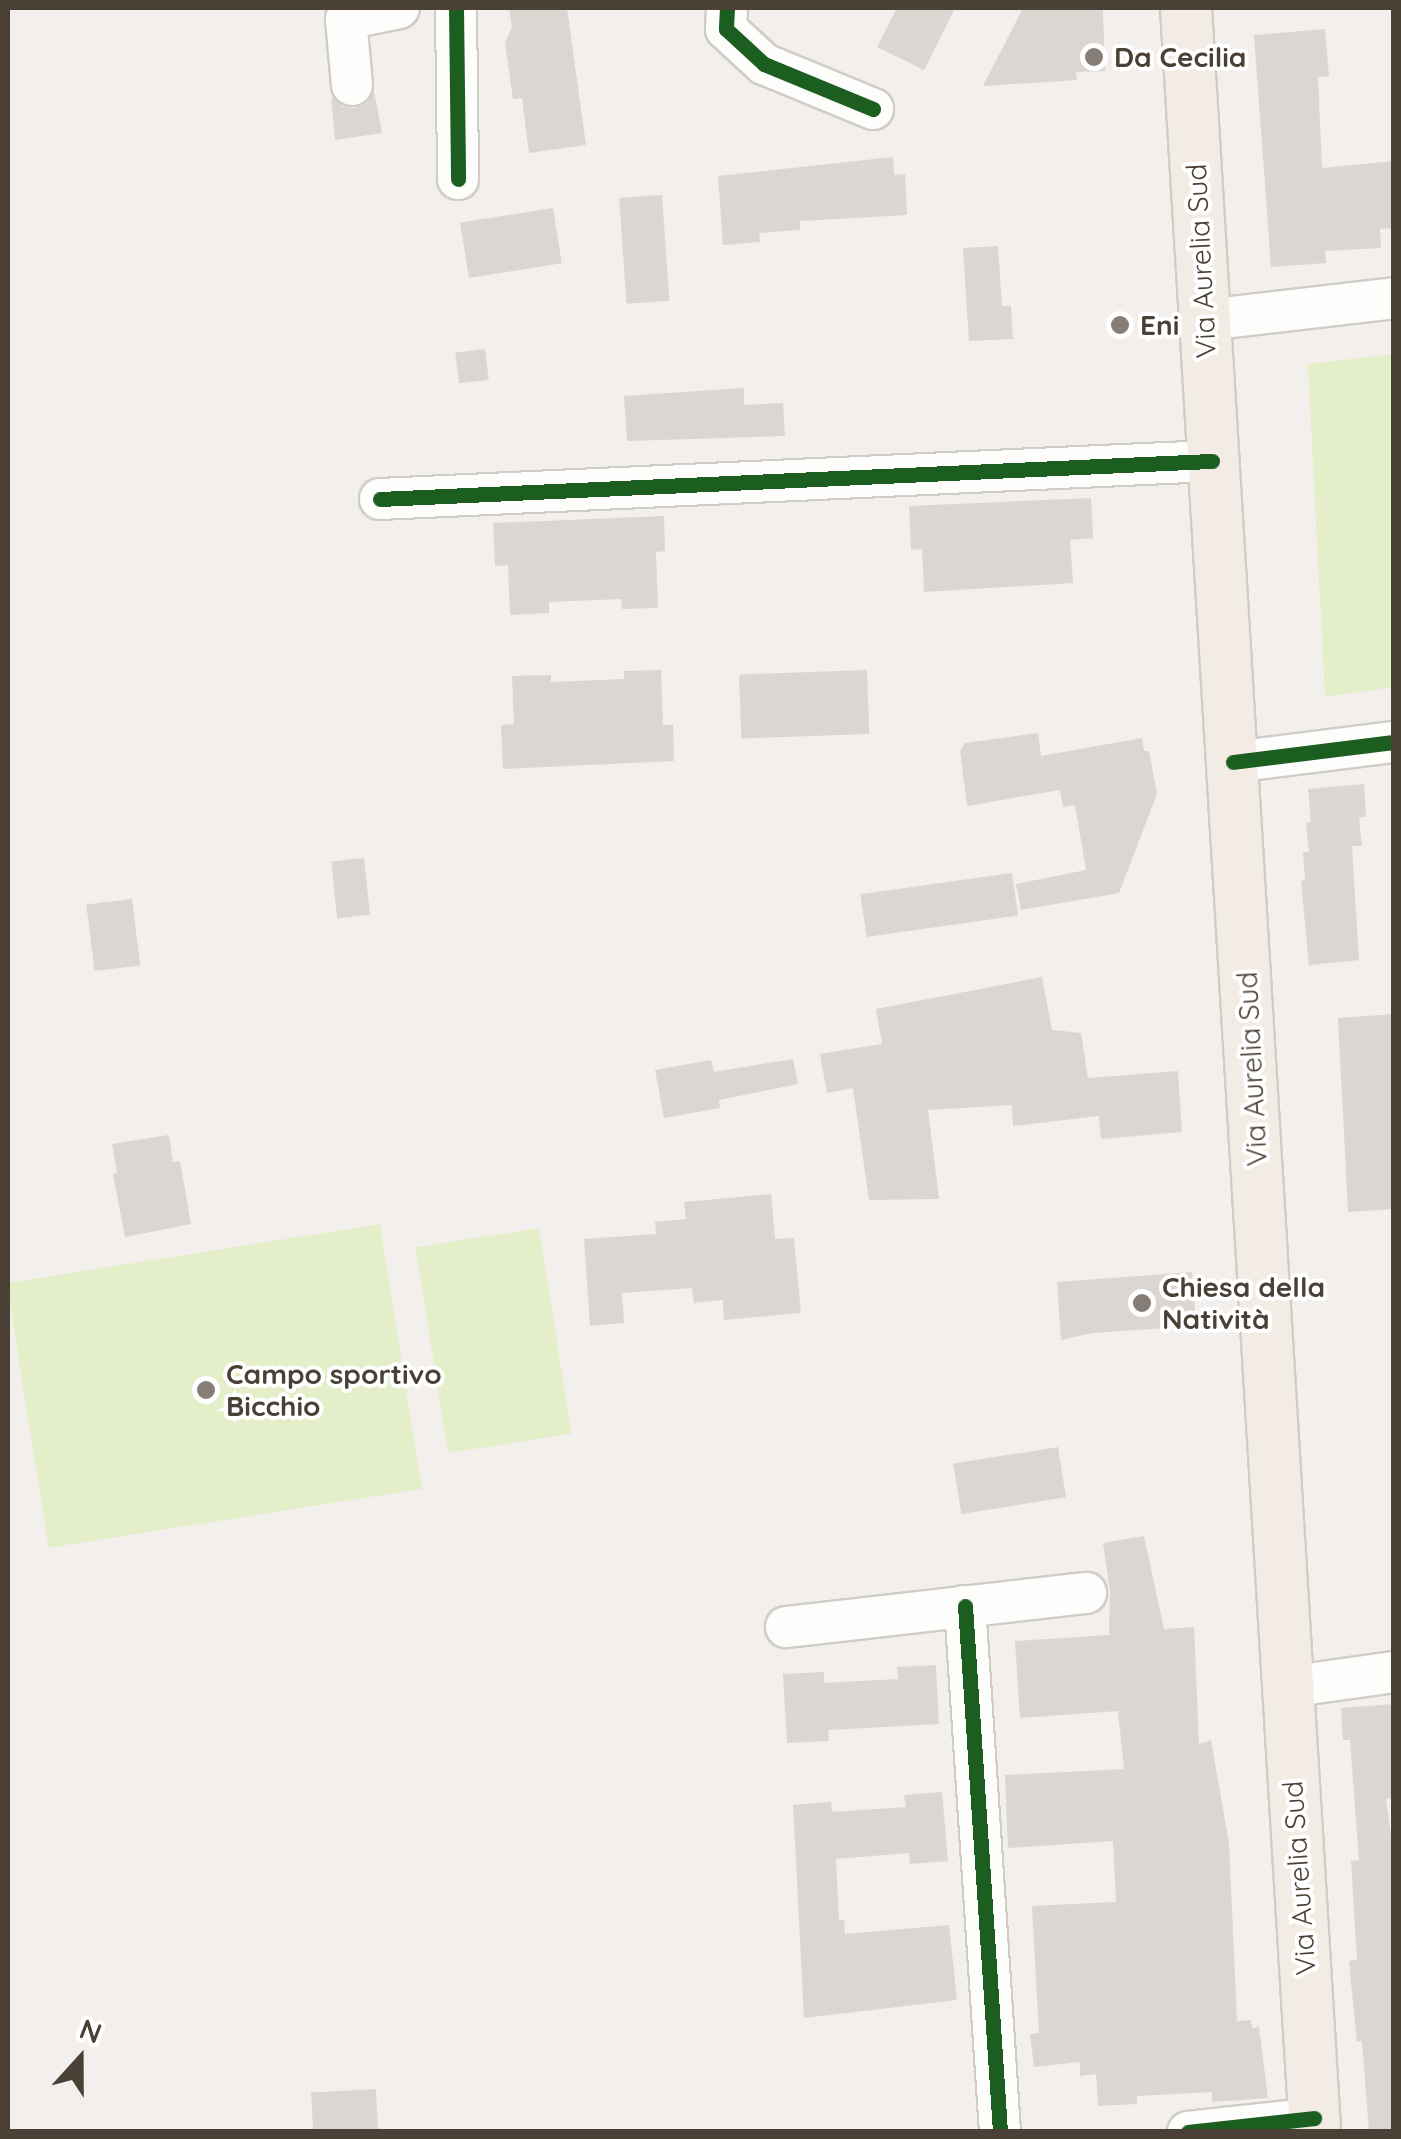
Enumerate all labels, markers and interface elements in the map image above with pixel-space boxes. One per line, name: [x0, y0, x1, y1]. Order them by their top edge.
place label: Da Cecilia: [1114, 40, 1246, 74]
marker: Da Cecilia: [1083, 46, 1105, 68]
street label: Via Aurelia Sud: [1179, 163, 1223, 359]
place label: Eni: [1140, 308, 1179, 342]
marker: Eni: [1109, 314, 1131, 336]
street label: Via Aurelia Sud: [1230, 971, 1274, 1167]
place label: Chiesa della Natività: [1162, 1270, 1325, 1336]
marker: Chiesa della Natività: [1131, 1292, 1153, 1314]
place label: Campo sportivo Bicchio: [226, 1357, 442, 1423]
marker: Campo sportivo Bicchio: [195, 1379, 217, 1401]
street label: Via Aurelia Sud: [1275, 1780, 1323, 1976]
north arrow: [30, 2009, 130, 2109]
text: N: [75, 2010, 107, 2051]

